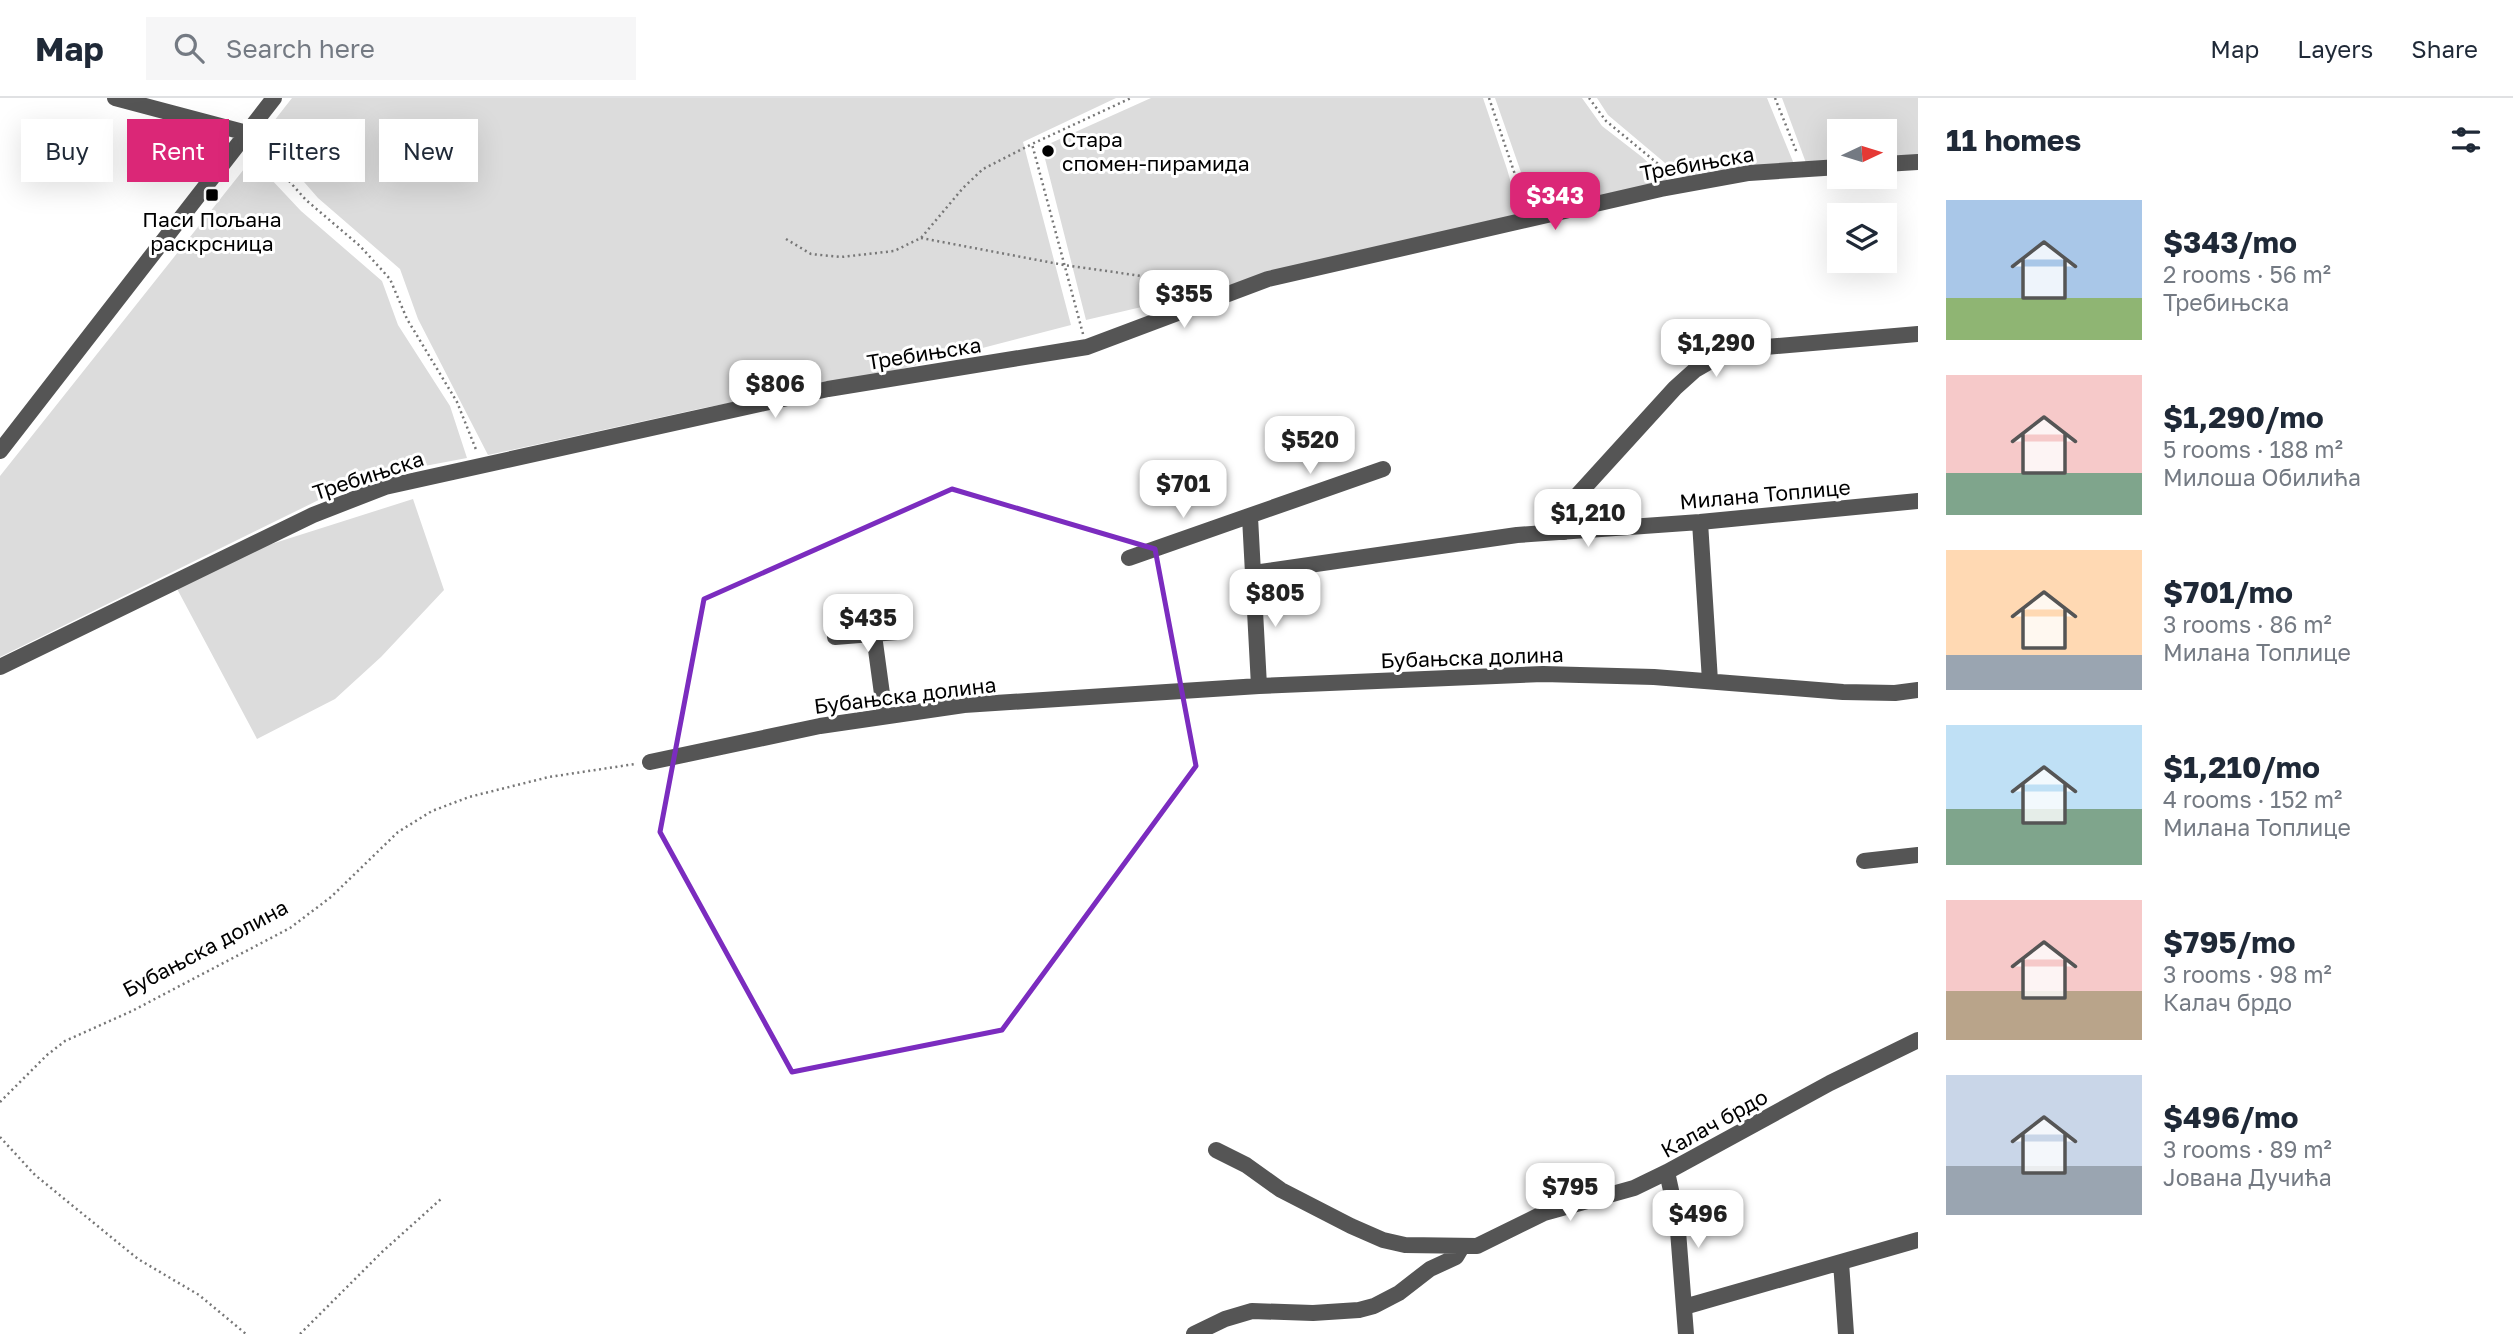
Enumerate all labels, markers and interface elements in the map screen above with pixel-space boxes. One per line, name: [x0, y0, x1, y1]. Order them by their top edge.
search box: [146, 17, 636, 80]
text: Map: [35, 29, 104, 68]
icon: search: [170, 29, 208, 67]
text: Search here: [226, 33, 375, 64]
text: Map: [2210, 34, 2259, 63]
text: Layers: [2297, 34, 2373, 63]
text: Share: [2411, 34, 2478, 63]
chip: Buy: [21, 119, 113, 182]
chip: Rent: [127, 119, 229, 182]
chip: Filters: [243, 119, 365, 182]
chip: New: [379, 119, 478, 182]
north arrow: [1827, 119, 1897, 189]
map controls: [1827, 119, 1897, 273]
icon: filters: [2447, 121, 2485, 159]
text: 11 homes: [1946, 122, 2081, 158]
place label: Стара спомен-пирамида: [1062, 126, 1250, 176]
street label: Требињска: [1638, 140, 1756, 186]
marker: Стара спомен-пирамида: [1040, 143, 1056, 159]
pin: $343: [1514, 172, 1596, 232]
text: $343: [1526, 181, 1584, 209]
marker: Паси Пољана раскрсница: [204, 187, 220, 203]
button: layers: [1827, 203, 1897, 273]
place label: Паси Пољана раскрсница: [142, 206, 282, 256]
text: $343/mo: [2163, 224, 2297, 260]
icon: home: [2002, 228, 2086, 312]
text: 2 rooms · 56 m²: [2163, 260, 2331, 288]
pin: $355: [1143, 271, 1225, 330]
text: $355: [1155, 279, 1213, 307]
text: Требињска: [2163, 288, 2289, 316]
pin: $1,290: [1659, 320, 1773, 379]
text: $1,290: [1677, 328, 1755, 356]
street label: Требињска: [865, 331, 983, 375]
pin: $806: [734, 360, 816, 420]
text: $806: [745, 369, 805, 397]
text: $1,290/mo: [2163, 399, 2324, 435]
icon: home: [2002, 403, 2086, 487]
pin: $520: [1269, 416, 1351, 476]
text: $520: [1281, 425, 1339, 453]
text: 5 rooms · 188 m²: [2163, 435, 2343, 463]
street label: Требињска: [309, 445, 427, 505]
pin: $701: [1142, 460, 1224, 520]
text: Милоша Обилића: [2163, 463, 2361, 491]
text: $701: [1156, 469, 1210, 497]
street label: Милана Топлице: [1678, 474, 1852, 514]
pin: $1,210: [1531, 490, 1645, 549]
text: $1,210: [1550, 498, 1626, 526]
pin: $805: [1234, 570, 1316, 629]
text: $701/mo: [2163, 574, 2293, 610]
text: $805: [1245, 578, 1305, 606]
icon: home: [2002, 578, 2086, 662]
pin: $435: [827, 594, 909, 654]
text: $435: [839, 603, 897, 631]
text: 3 rooms · 86 m²: [2163, 610, 2332, 638]
text: Милана Топлице: [2163, 638, 2351, 666]
street label: Бубањска долина: [1380, 641, 1564, 673]
street label: Бубањска долина: [812, 671, 998, 719]
text: $1,210/mo: [2163, 749, 2320, 785]
icon: home: [2002, 753, 2086, 837]
text: 4 rooms · 152 m²: [2163, 785, 2342, 813]
text: Милана Топлице: [2163, 813, 2351, 841]
street label: Бубањска долина: [118, 893, 292, 1003]
text: $795/mo: [2163, 924, 2295, 960]
icon: home: [2002, 928, 2086, 1012]
text: 3 rooms · 98 m²: [2163, 960, 2332, 988]
text: Калач брдо: [2163, 988, 2292, 1016]
street label: Калач брдо: [1656, 1083, 1772, 1163]
text: $496/mo: [2163, 1099, 2299, 1135]
icon: home: [2002, 1103, 2086, 1187]
text: 3 rooms · 89 m²: [2163, 1135, 2332, 1163]
text: Јована Дучића: [2163, 1163, 2332, 1191]
pin: $795: [1529, 1164, 1611, 1223]
text: $795: [1542, 1172, 1598, 1200]
pin: $496: [1657, 1190, 1739, 1250]
text: $496: [1669, 1199, 1728, 1227]

